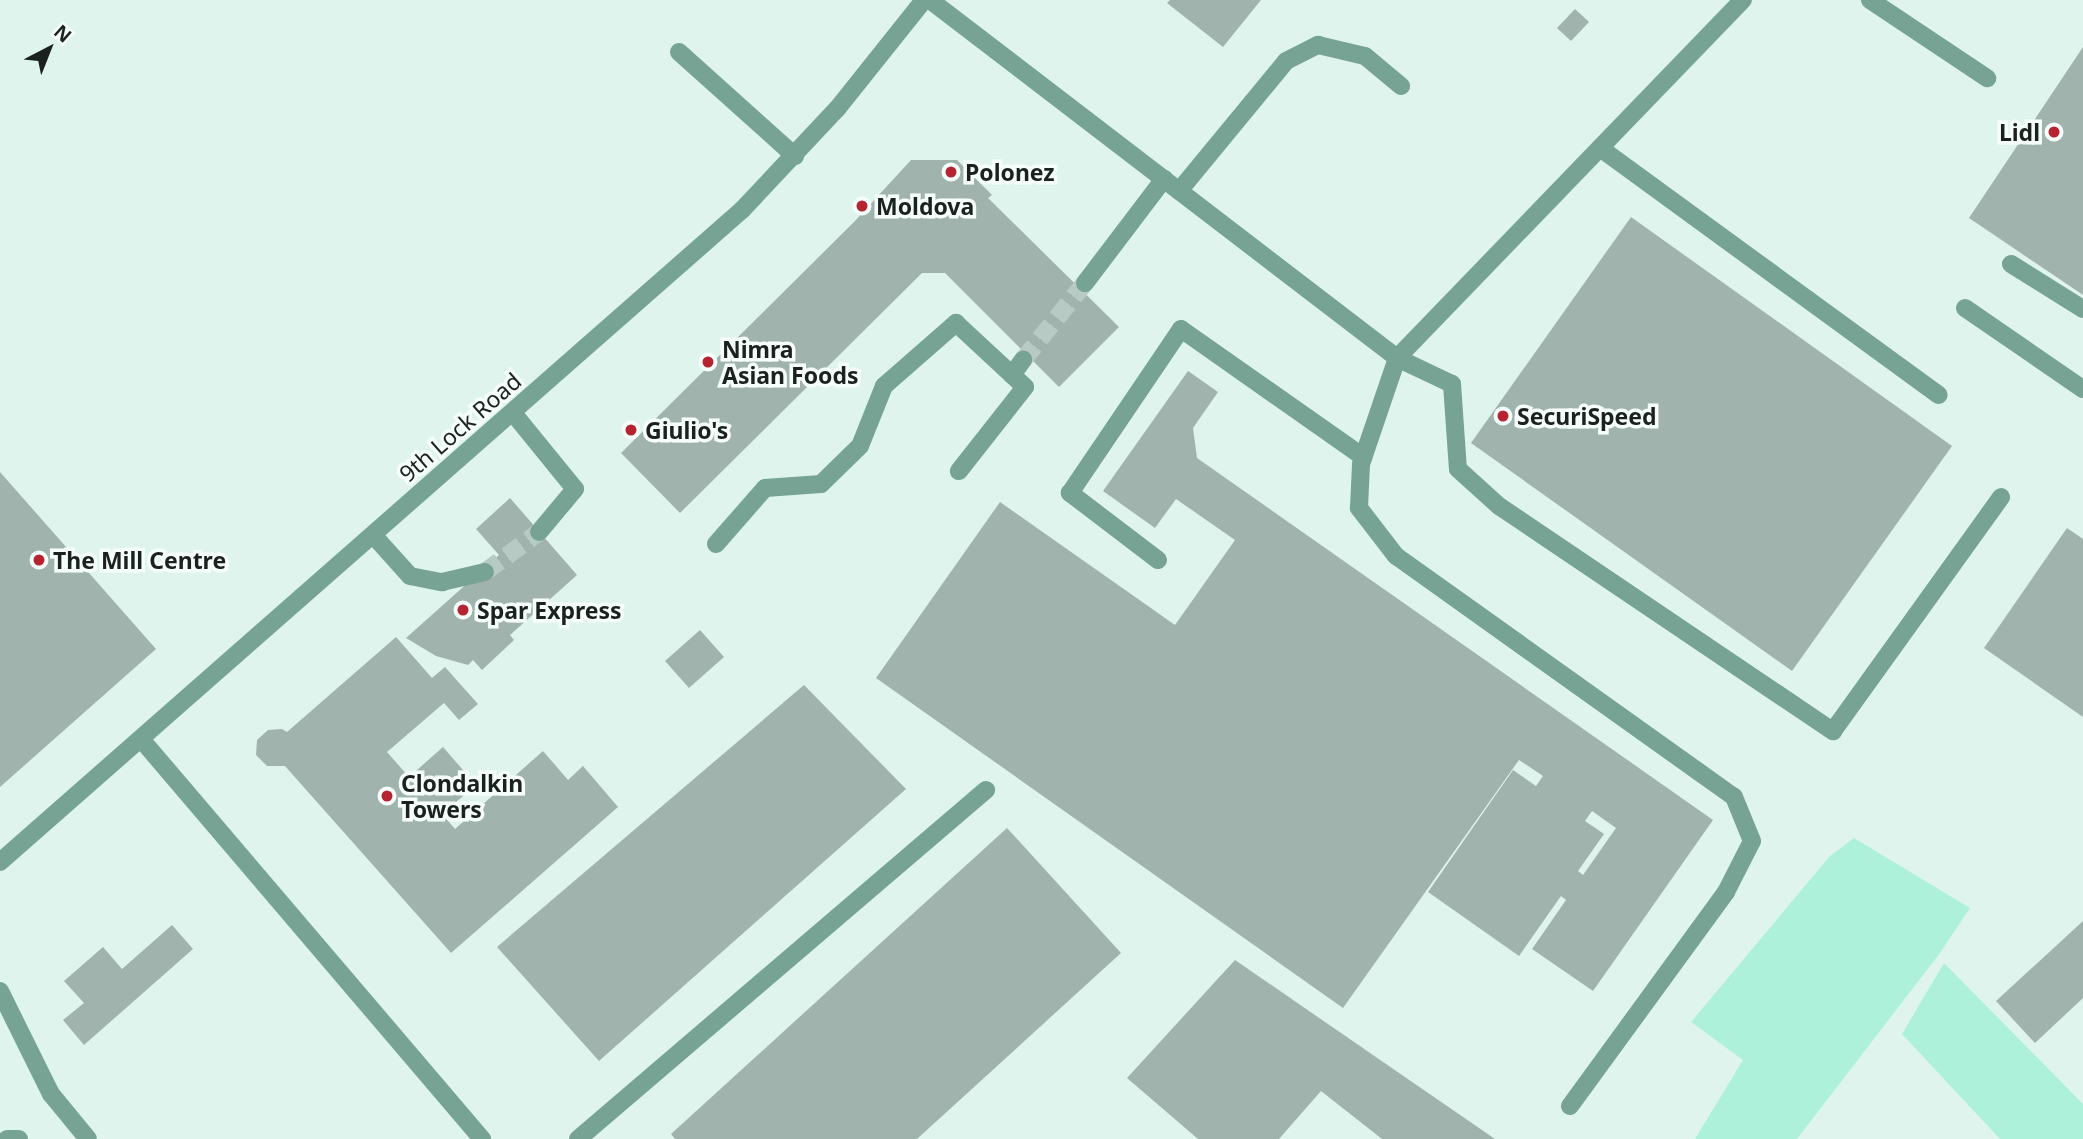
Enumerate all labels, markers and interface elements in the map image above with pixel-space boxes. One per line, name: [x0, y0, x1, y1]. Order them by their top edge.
north arrow: [14, 14, 84, 84]
text: N: [49, 19, 77, 48]
place label: Lidl: [1999, 118, 2040, 146]
marker: Lidl: [2046, 124, 2062, 140]
place label: Polonez: [965, 158, 1055, 186]
marker: Polonez: [943, 164, 959, 180]
place label: Moldova: [876, 192, 974, 220]
marker: Moldova: [854, 198, 870, 214]
place label: Nimra Asian Foods: [722, 335, 859, 389]
marker: Nimra Asian Foods: [700, 354, 716, 370]
street label: 9th Lock Road: [394, 367, 526, 487]
place label: SecuriSpeed: [1517, 402, 1657, 430]
marker: SecuriSpeed: [1495, 408, 1511, 424]
place label: Giulio's: [645, 416, 728, 444]
marker: Giulio's: [623, 422, 639, 438]
place label: The Mill Centre: [53, 546, 226, 574]
marker: The Mill Centre: [31, 552, 47, 568]
place label: Spar Express: [477, 596, 622, 624]
marker: Spar Express: [455, 602, 471, 618]
place label: Clondalkin Towers: [401, 769, 523, 823]
marker: Clondalkin Towers: [379, 788, 395, 804]

